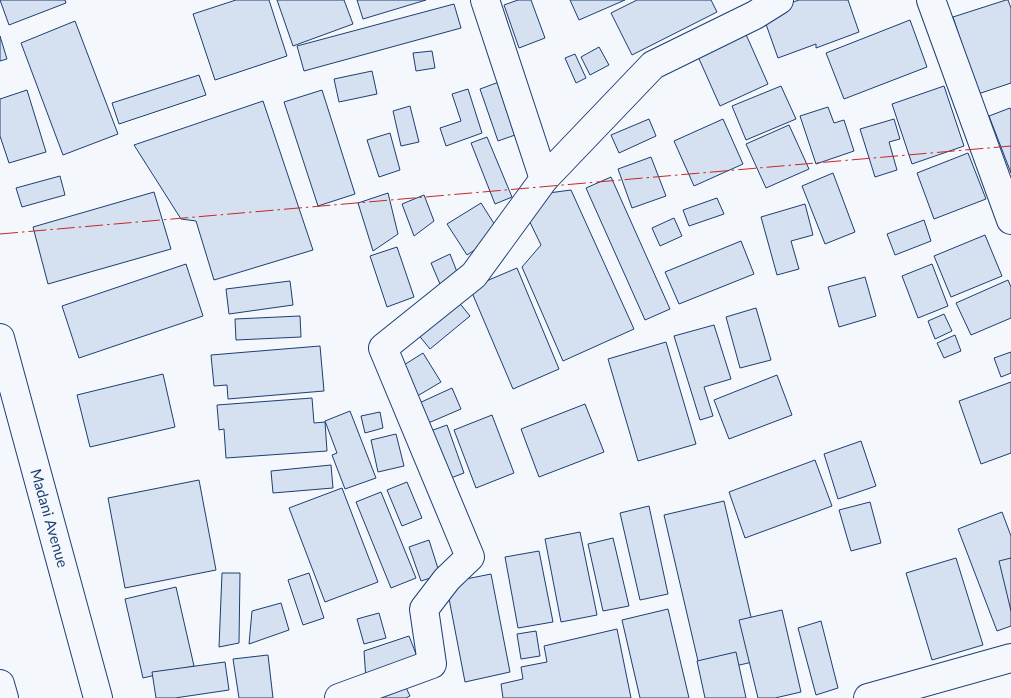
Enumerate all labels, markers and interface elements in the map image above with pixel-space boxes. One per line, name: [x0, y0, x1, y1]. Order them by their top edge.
street label: Madani Avenue: [27, 467, 73, 570]

